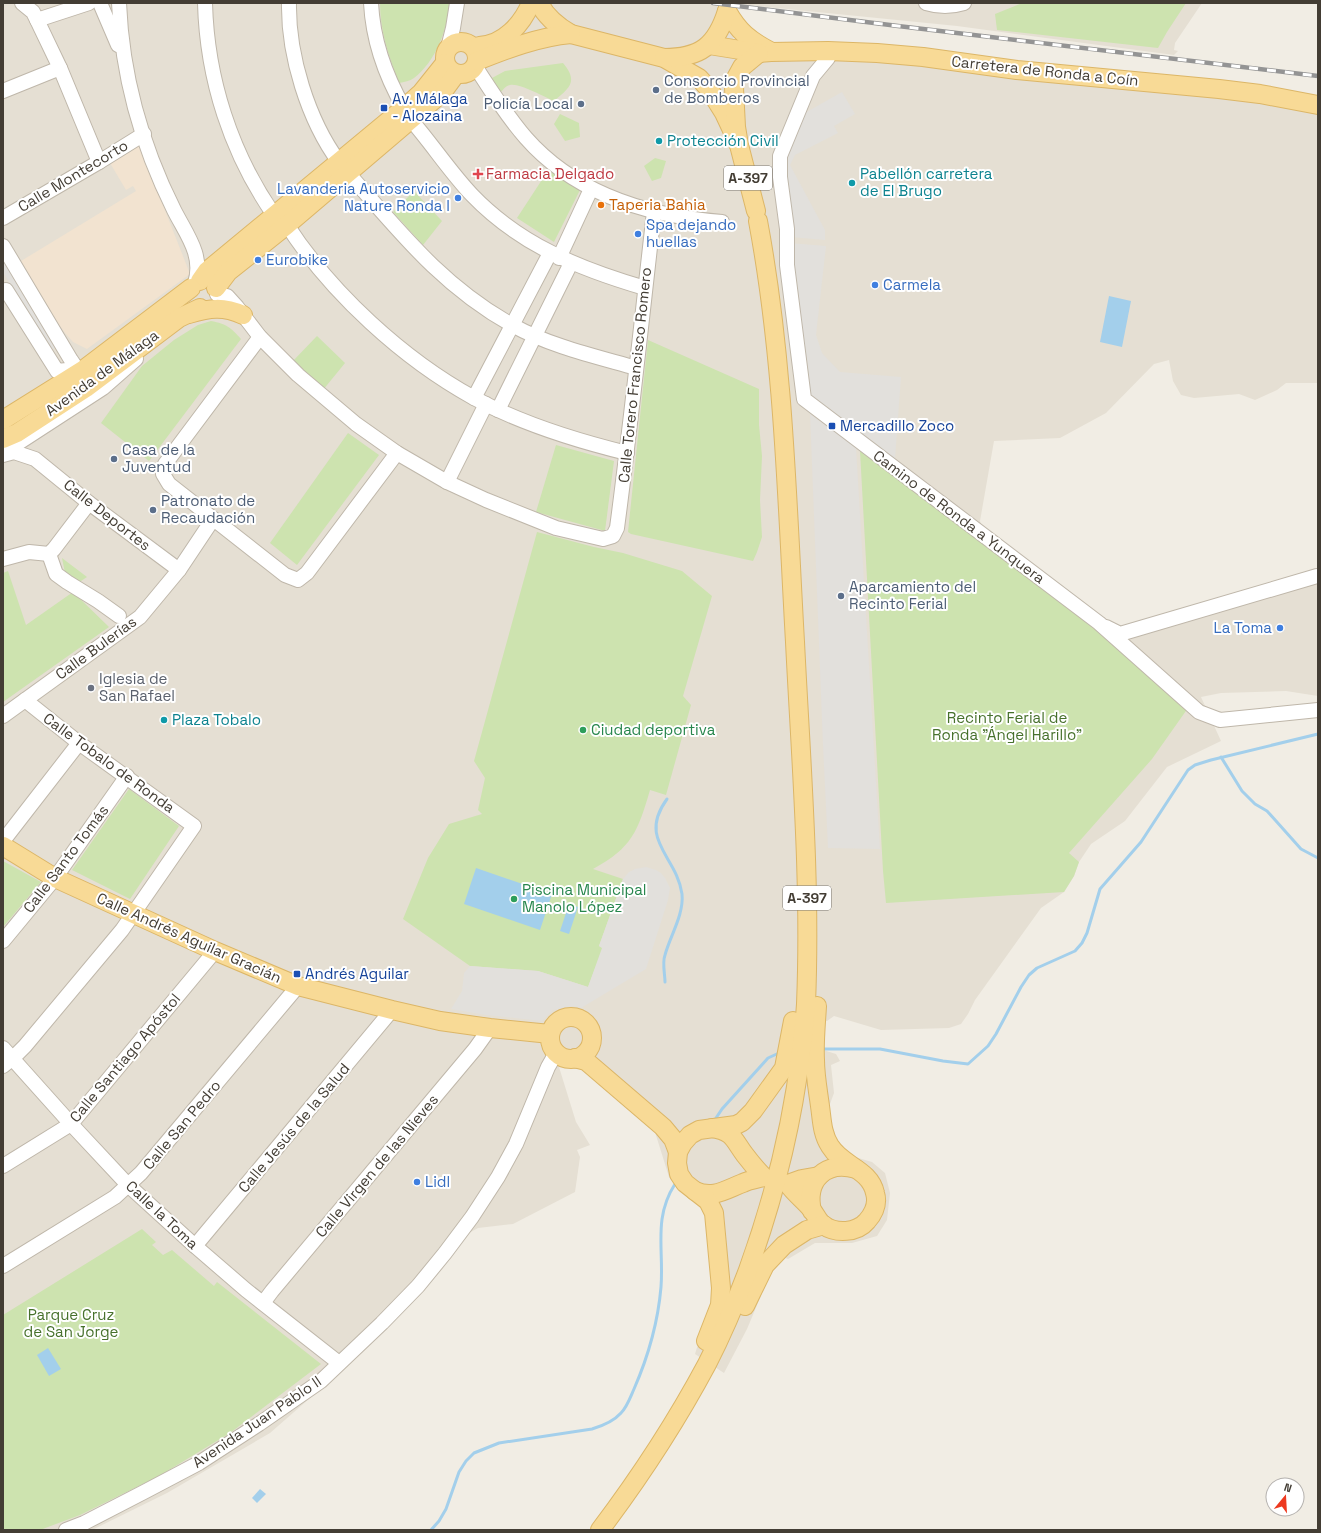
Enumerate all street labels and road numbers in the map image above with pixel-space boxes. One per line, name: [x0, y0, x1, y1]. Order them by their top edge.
street label: Carretera de Ronda a Coín: [951, 51, 1140, 90]
street label: Calle Montecorto: [14, 135, 131, 216]
road number: A-397: [724, 166, 772, 190]
street label: Calle Torero Francisco Romero: [614, 266, 655, 484]
street label: Avenida de Málaga: [41, 325, 162, 420]
street label: Camino de Ronda a Yunquera: [870, 446, 1049, 588]
street label: Calle Deportes: [60, 475, 155, 555]
street label: Calle Bulerías: [51, 612, 140, 683]
street label: Calle Tobalo de Ronda: [40, 708, 179, 817]
street label: Calle Santo Tomás: [19, 801, 112, 917]
road number: A-397: [783, 886, 831, 910]
street label: Calle Andrés Aguilar Gracián: [94, 888, 285, 987]
street label: Calle Santiago Apóstol: [65, 989, 184, 1126]
street label: Calle Jesús de la Salud: [234, 1059, 353, 1196]
street label: Calle San Pedro: [139, 1076, 225, 1173]
street label: Calle Virgen de las Nieves: [311, 1090, 442, 1241]
street label: Calle la Toma: [122, 1176, 203, 1253]
street label: Avenida Juan Pablo II: [189, 1371, 325, 1472]

